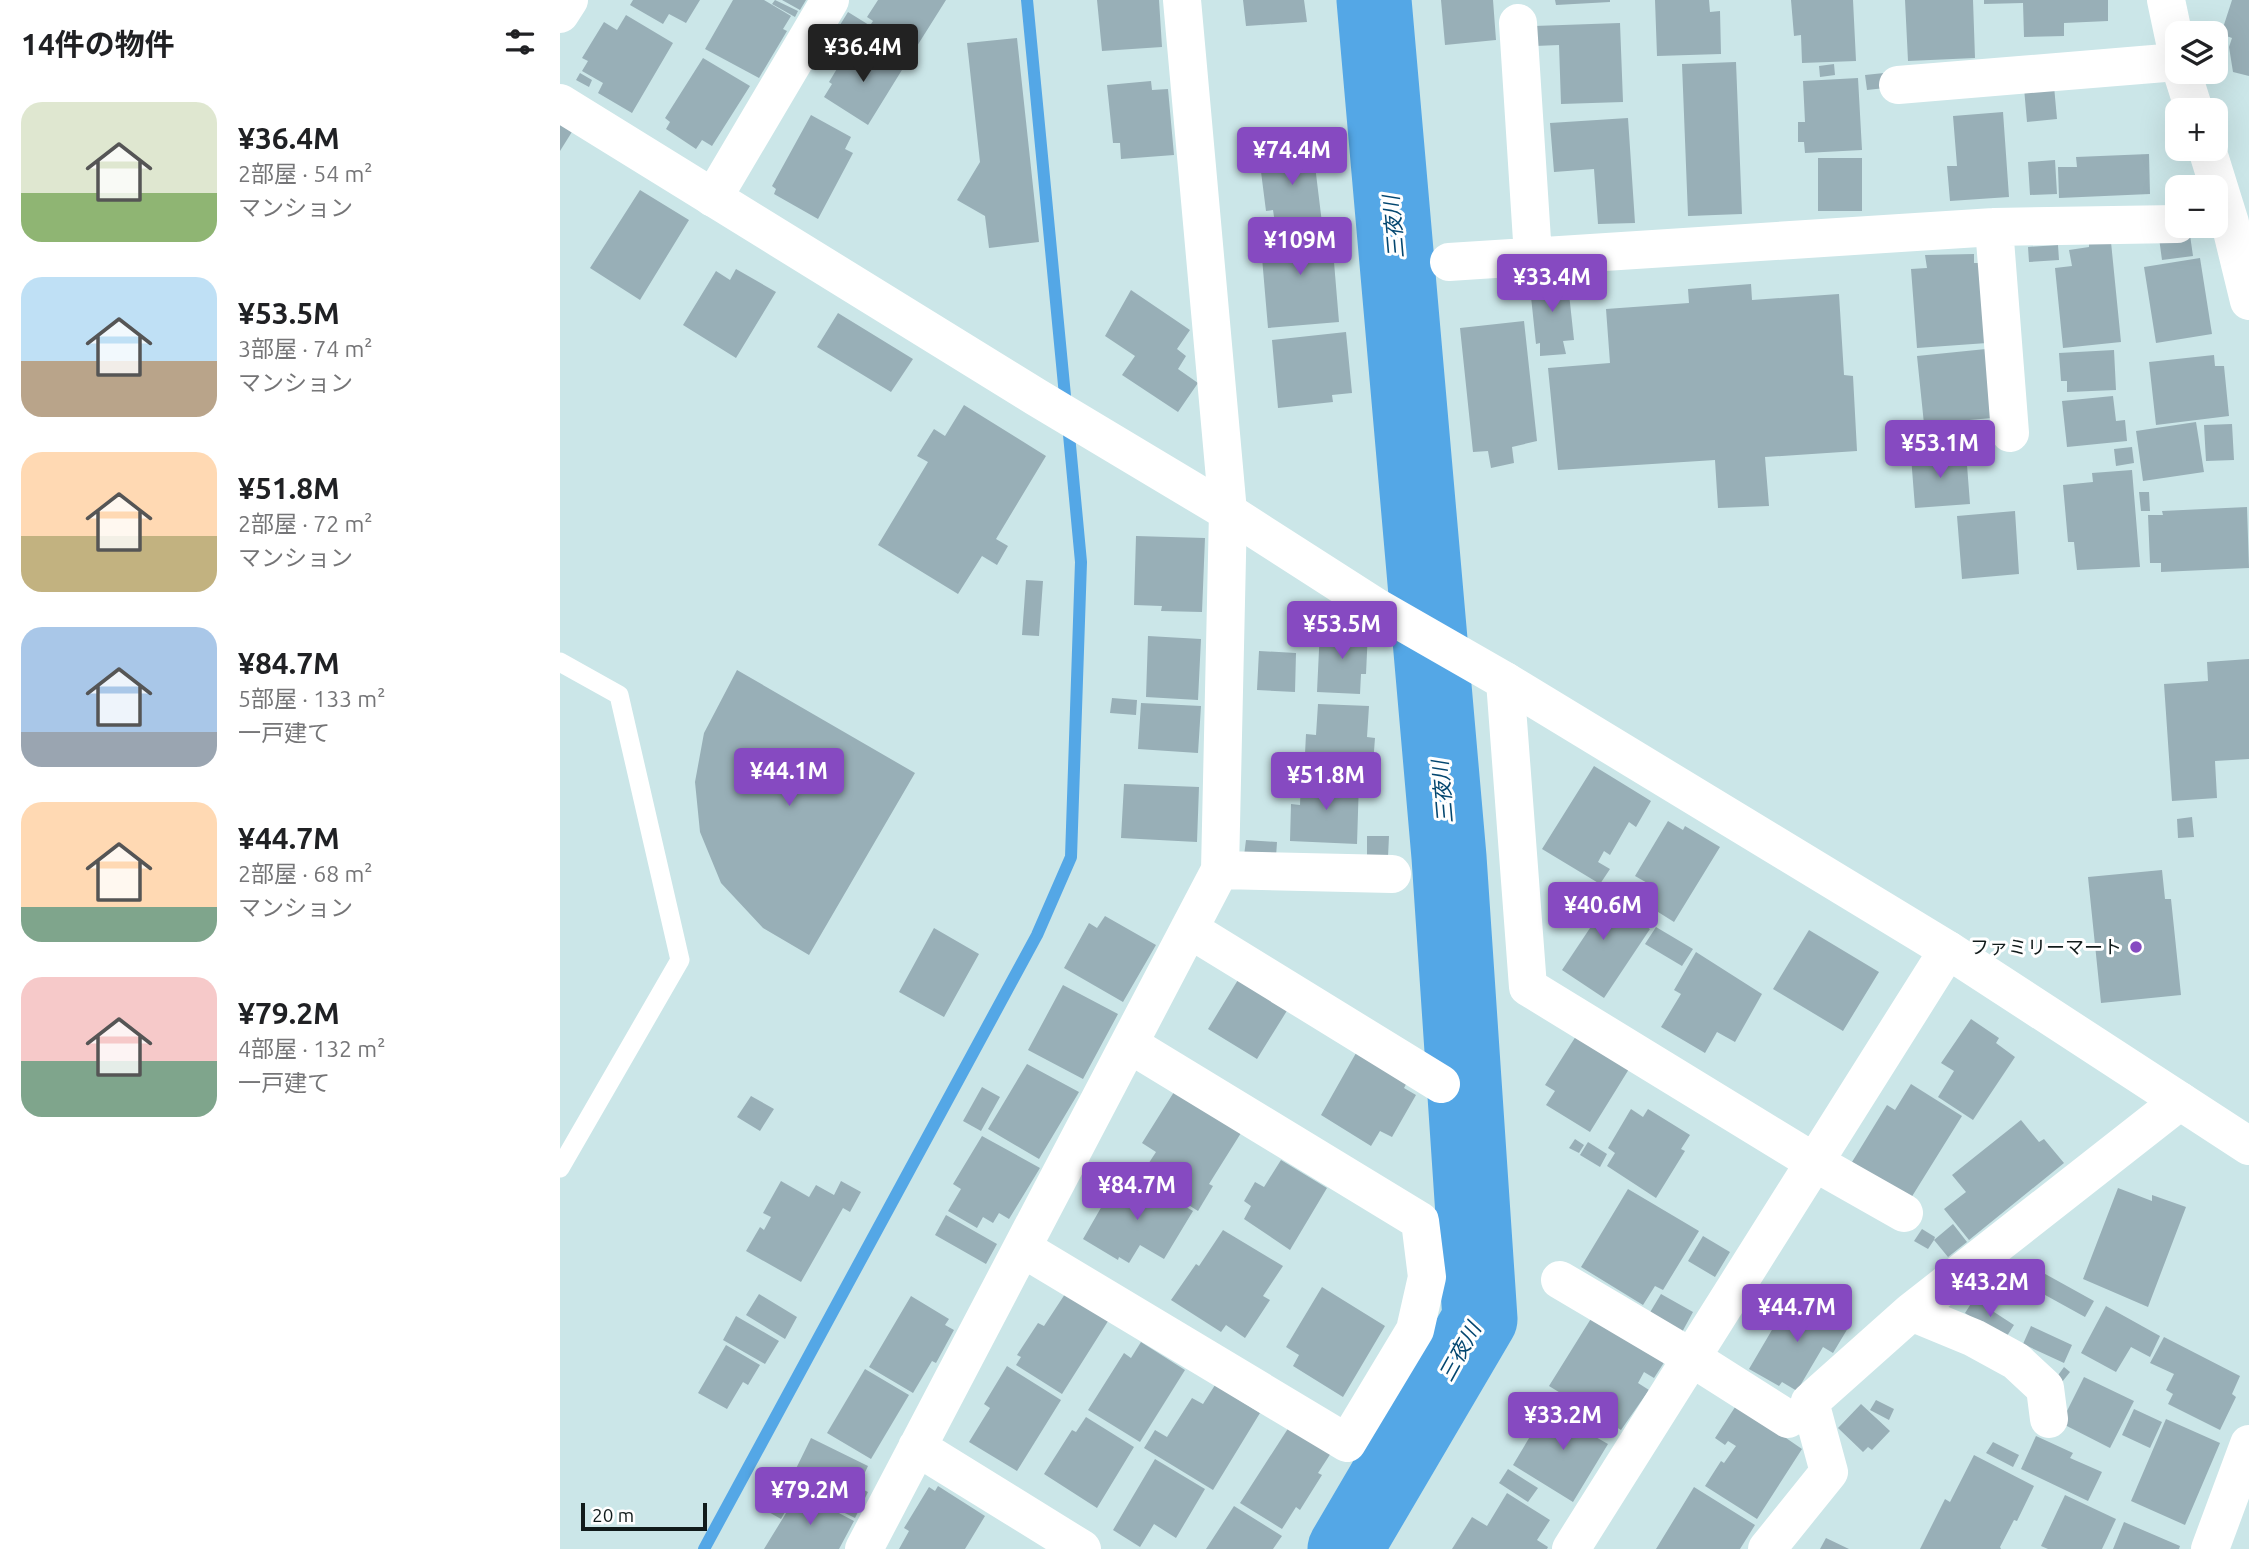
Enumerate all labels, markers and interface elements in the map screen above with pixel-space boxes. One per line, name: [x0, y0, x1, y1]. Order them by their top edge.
map controls: [2165, 21, 2228, 238]
button: layers: [2165, 21, 2228, 84]
icon: filters: [501, 23, 539, 61]
pin: ¥36.4M: [806, 24, 920, 84]
text: 14件の物件: [21, 27, 175, 61]
text: ¥36.4M: [824, 34, 902, 59]
button: +: [2165, 98, 2228, 161]
text: ¥36.4M: [238, 121, 340, 155]
pin: ¥74.4M: [1235, 128, 1349, 187]
icon: home: [77, 130, 161, 214]
text: ¥74.4M: [1253, 137, 1331, 162]
text: 2部屋 · 54 m²: [238, 161, 372, 186]
button: −: [2165, 175, 2228, 238]
water label: 三夜川: [1378, 193, 1408, 260]
text: マンション: [238, 195, 353, 220]
pin: ¥109M: [1251, 218, 1349, 277]
text: ¥109M: [1264, 227, 1336, 252]
pin: ¥33.4M: [1495, 254, 1609, 314]
text: ¥33.4M: [1513, 264, 1591, 289]
text: ¥53.5M: [238, 296, 340, 330]
icon: home: [77, 305, 161, 389]
text: 3部屋 · 74 m²: [238, 336, 372, 361]
text: マンション: [238, 370, 353, 395]
pin: ¥53.1M: [1883, 420, 1997, 480]
text: ¥53.1M: [1901, 430, 1979, 455]
text: ¥51.8M: [238, 471, 340, 505]
icon: home: [77, 480, 161, 564]
text: 2部屋 · 72 m²: [238, 511, 372, 536]
text: マンション: [238, 545, 353, 570]
pin: ¥53.5M: [1285, 602, 1399, 661]
text: ¥53.5M: [1303, 611, 1381, 636]
text: ¥84.7M: [238, 646, 340, 680]
icon: home: [77, 655, 161, 739]
text: 5部屋 · 133 m²: [238, 686, 385, 711]
text: 一戸建て: [238, 720, 330, 745]
pin: ¥44.1M: [732, 748, 846, 808]
pin: ¥51.8M: [1269, 752, 1383, 812]
text: ¥44.1M: [750, 758, 828, 783]
water label: 三夜川: [1427, 758, 1457, 825]
text: ¥51.8M: [1287, 762, 1365, 787]
text: ¥44.7M: [238, 821, 340, 855]
icon: home: [77, 830, 161, 914]
text: 2部屋 · 68 m²: [238, 861, 372, 886]
pin: ¥40.6M: [1546, 883, 1660, 942]
text: ¥40.6M: [1564, 892, 1642, 917]
text: マンション: [238, 895, 353, 920]
place label: ファミリーマート: [1970, 936, 2122, 958]
marker: ファミリーマート: [2128, 939, 2144, 955]
text: ¥79.2M: [238, 996, 340, 1030]
icon: home: [77, 1005, 161, 1089]
text: 4部屋 · 132 m²: [238, 1036, 385, 1061]
text: 一戸建て: [238, 1070, 330, 1095]
pin: ¥84.7M: [1080, 1162, 1194, 1222]
text: ¥84.7M: [1098, 1172, 1176, 1197]
pin: ¥43.2M: [1933, 1260, 2047, 1319]
text: ¥43.2M: [1951, 1269, 2029, 1294]
pin: ¥44.7M: [1740, 1284, 1854, 1344]
text: ¥44.7M: [1758, 1294, 1836, 1319]
water label: 三夜川: [1433, 1316, 1486, 1385]
pin: ¥33.2M: [1506, 1392, 1620, 1452]
text: ¥33.2M: [1524, 1402, 1602, 1427]
pin: ¥79.2M: [753, 1468, 867, 1527]
text: ¥79.2M: [771, 1477, 849, 1502]
scale bar: [581, 1500, 707, 1532]
text: 20 m: [592, 1504, 634, 1526]

